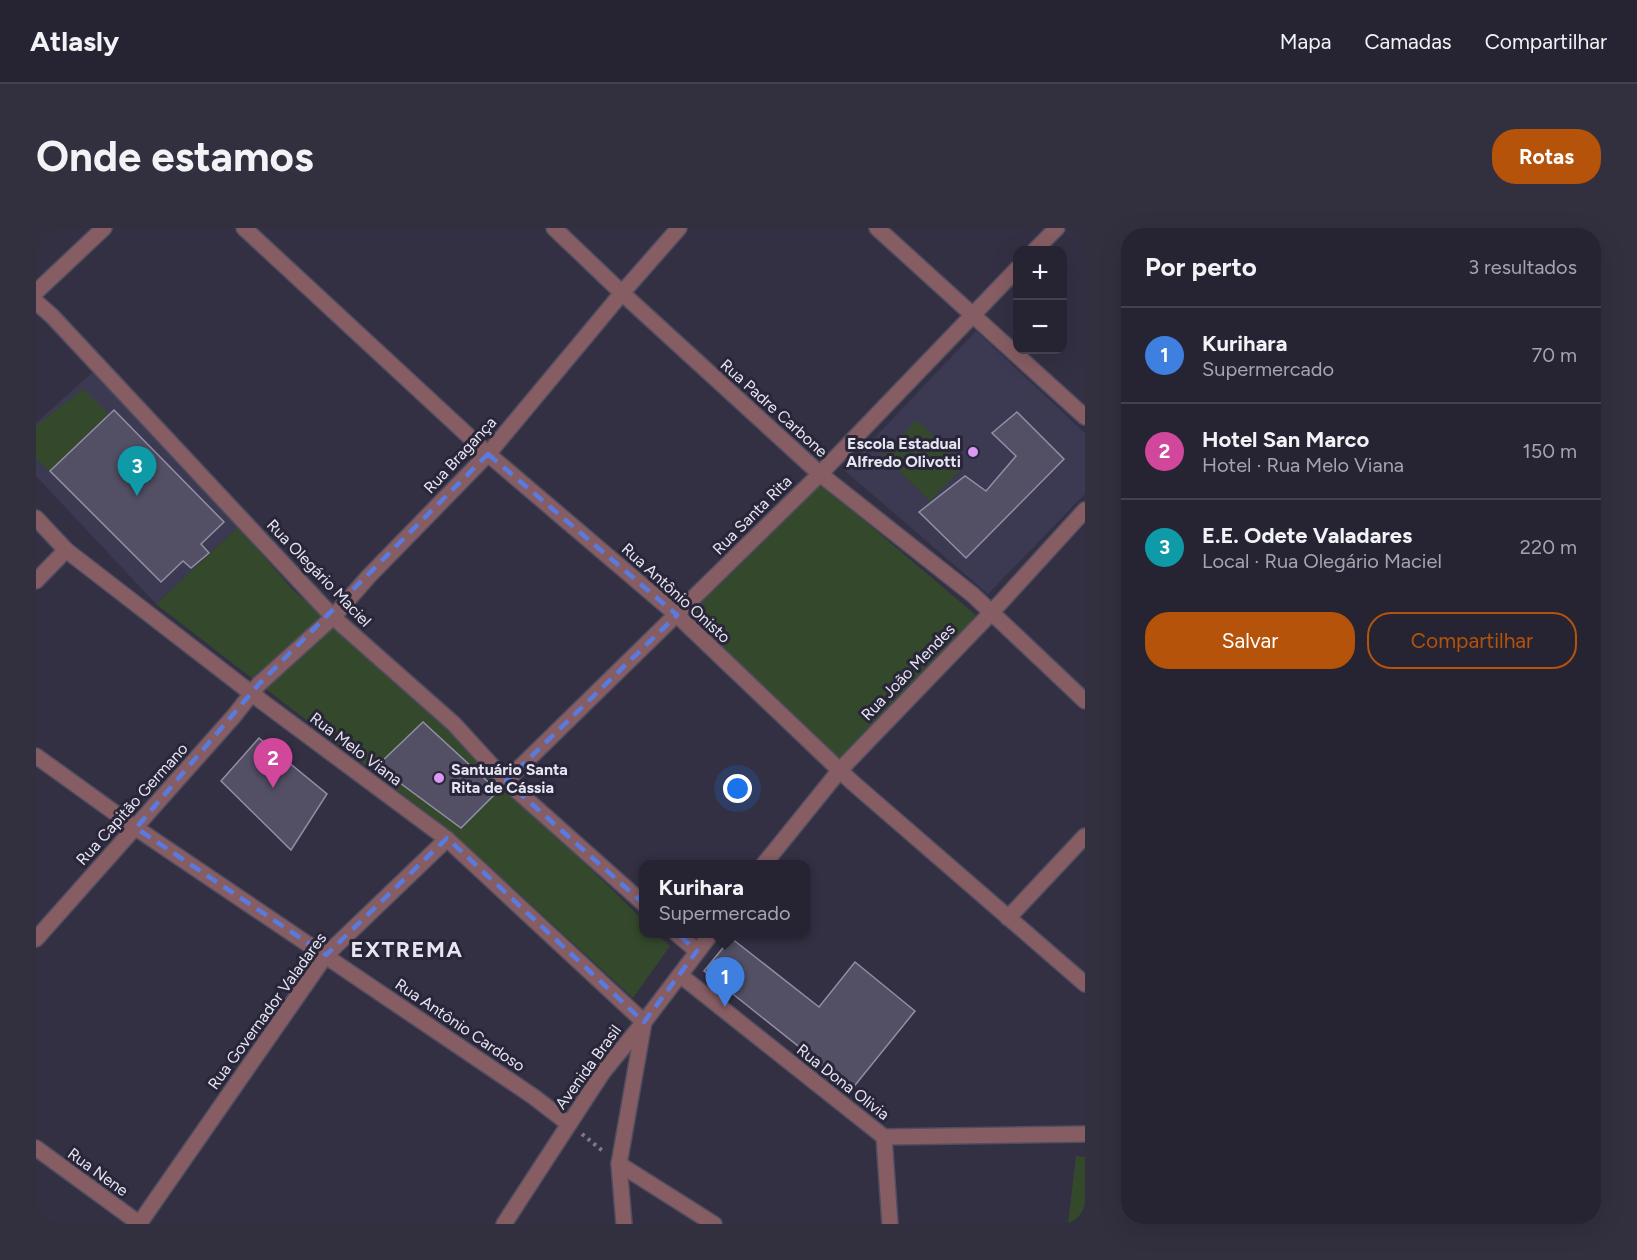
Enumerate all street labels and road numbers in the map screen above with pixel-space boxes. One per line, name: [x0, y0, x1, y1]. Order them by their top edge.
street label: Rua Padre Carbone: [717, 355, 832, 461]
street label: Rua Bragança: [420, 413, 500, 497]
street label: Rua Santa Rita: [709, 472, 795, 558]
street label: Rua Olegário Maciel: [263, 515, 375, 631]
street label: Rua Antônio Onisto: [618, 539, 734, 647]
street label: Rua João Mendes: [857, 620, 959, 724]
street label: Rua Melo Viana: [306, 708, 406, 790]
street label: Rua Capitão Germano: [72, 739, 192, 869]
street label: Rua Governador Valadares: [204, 929, 330, 1093]
street label: Rua Antônio Cardoso: [391, 974, 529, 1076]
street label: Avenida Brasil: [551, 1021, 625, 1113]
street label: Rua Dona Olivia: [793, 1040, 893, 1124]
street label: Rua Nene: [64, 1144, 132, 1200]

